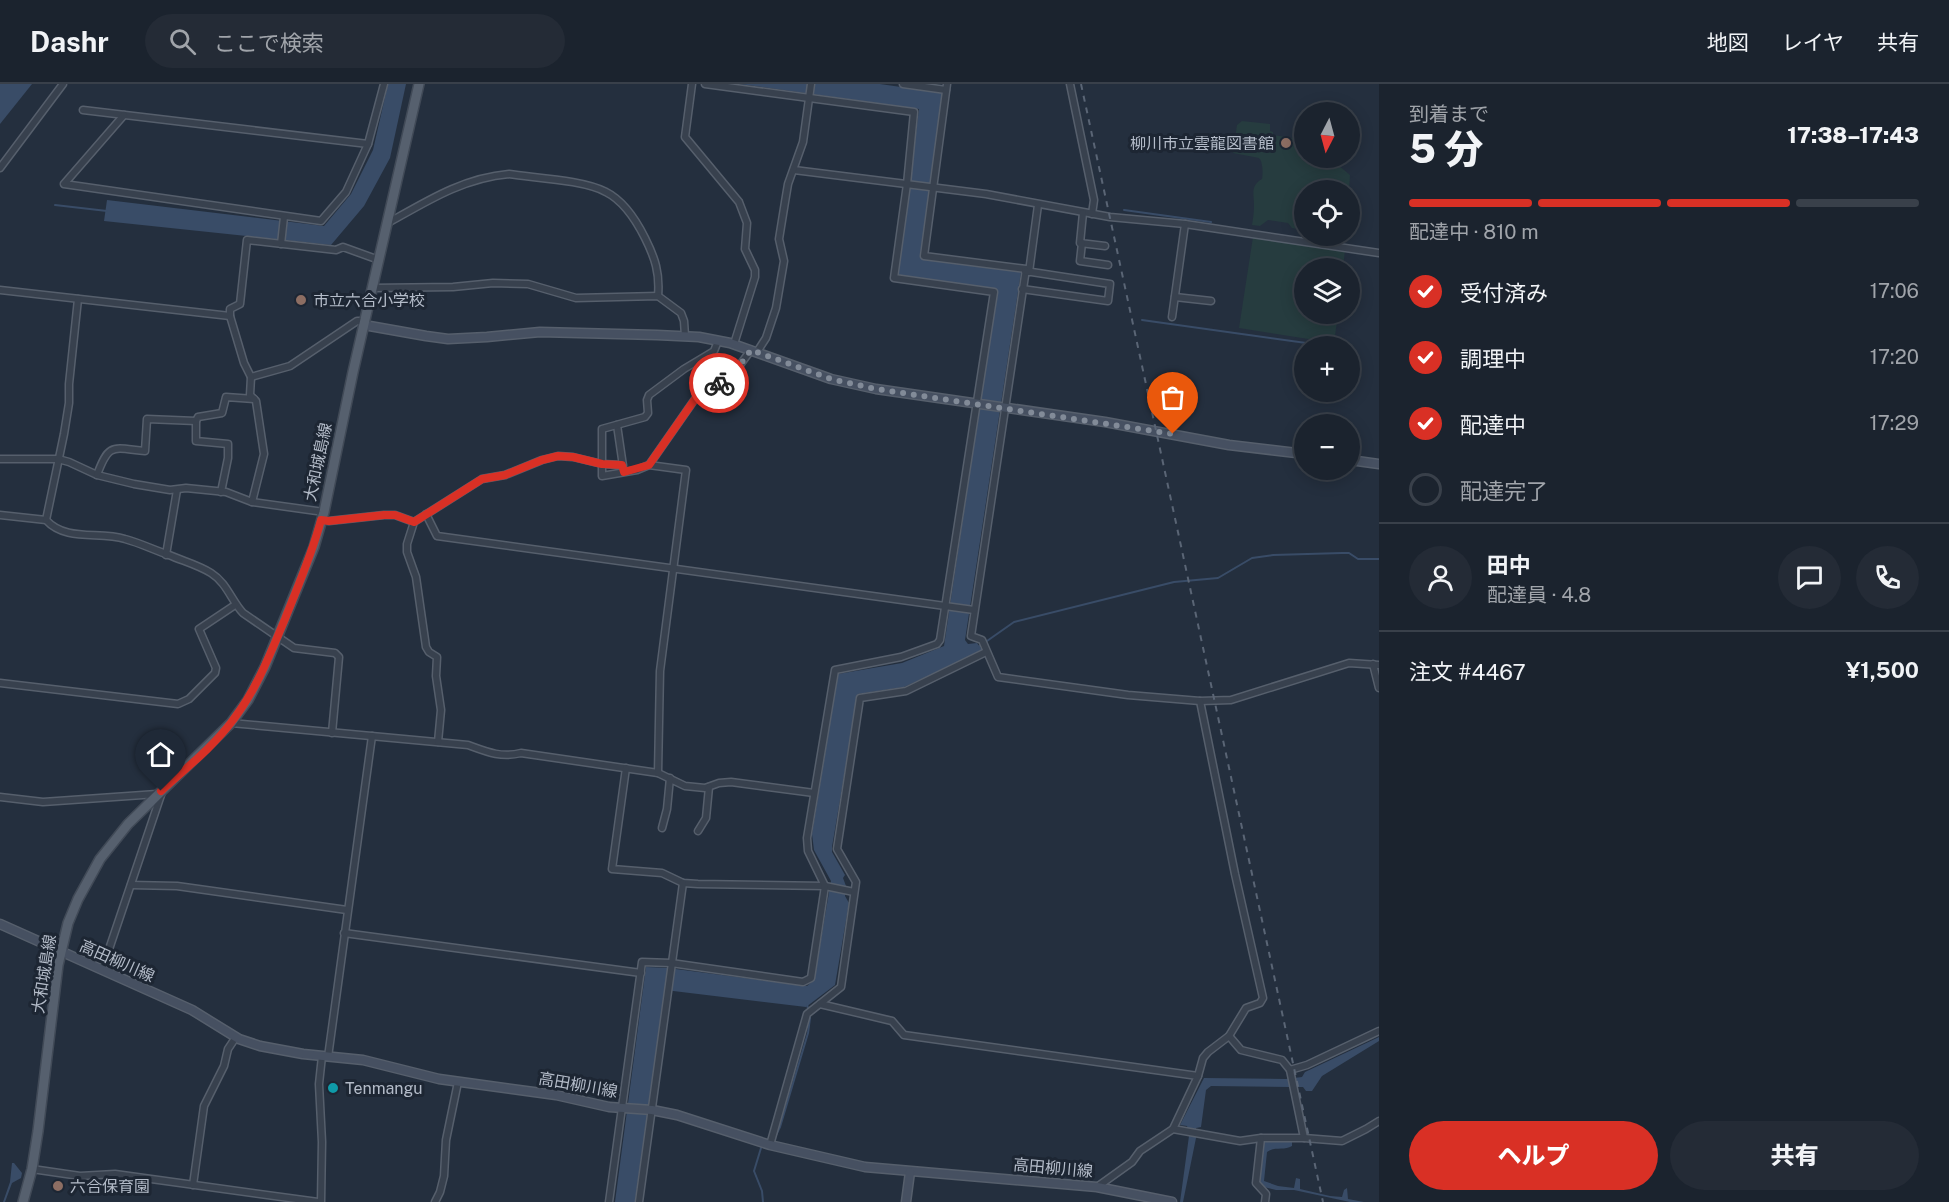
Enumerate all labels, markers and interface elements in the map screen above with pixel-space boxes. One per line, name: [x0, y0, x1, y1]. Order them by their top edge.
search box: [145, 14, 565, 68]
text: Dashr: [30, 25, 109, 58]
icon: search: [166, 25, 199, 58]
text: ここで検索: [214, 30, 324, 56]
text: 地図: [1707, 30, 1749, 55]
text: レイヤ: [1782, 30, 1844, 55]
text: 共有: [1877, 30, 1919, 55]
north arrow: [1294, 102, 1360, 168]
map controls: [1294, 102, 1360, 480]
text: 到着まで: [1409, 102, 1489, 126]
text: 17:38–17:43: [1787, 122, 1919, 148]
text: 5 分: [1409, 126, 1483, 172]
place label: 柳川市立雲龍図書館: [1130, 134, 1274, 153]
marker: 柳川市立雲龍図書館: [1279, 136, 1293, 150]
button: locate: [1294, 180, 1360, 246]
text: 配達中 · 810 m: [1409, 220, 1539, 244]
button: layers: [1294, 258, 1360, 324]
icon: check: [1409, 275, 1442, 308]
text: 17:06: [1870, 279, 1919, 303]
text: 受付済み: [1460, 280, 1548, 306]
place label: 市立六合小学校: [313, 291, 425, 310]
marker: 市立六合小学校: [294, 293, 308, 307]
button: +: [1294, 336, 1360, 402]
icon: check: [1409, 341, 1442, 374]
text: 17:20: [1870, 345, 1919, 369]
text: 調理中: [1460, 346, 1526, 372]
courier: [689, 353, 749, 413]
icon: bike: [703, 367, 736, 400]
pin: [1147, 372, 1198, 434]
icon: bag: [1156, 381, 1189, 414]
icon: check: [1409, 407, 1442, 440]
text: 17:29: [1870, 411, 1919, 435]
text: 配達中: [1460, 412, 1526, 438]
button: −: [1294, 414, 1360, 480]
street label: 大和城島線: [300, 421, 336, 503]
text: 配達完了: [1460, 478, 1548, 504]
button: person: [1409, 546, 1472, 609]
button: chat: [1778, 546, 1841, 609]
button: phone: [1856, 546, 1919, 609]
text: 田中: [1487, 552, 1531, 578]
text: 配達員 · 4.8: [1487, 583, 1591, 607]
text: ¥1,500: [1846, 657, 1919, 683]
text: 注文 #4467: [1409, 659, 1526, 685]
pin: [135, 729, 186, 791]
icon: home: [144, 738, 177, 771]
street label: 大和城島線: [28, 933, 60, 1015]
street label: 高田柳川線: [77, 936, 157, 986]
street label: 高田柳川線: [537, 1069, 619, 1101]
place label: Tenmangu: [345, 1079, 423, 1098]
marker: Tenmangu: [326, 1081, 340, 1095]
button: ヘルプ: [1409, 1121, 1658, 1190]
button: 共有: [1670, 1121, 1919, 1190]
street label: 高田柳川線: [1012, 1155, 1094, 1181]
place label: 六合保育園: [70, 1177, 150, 1196]
marker: 六合保育園: [51, 1179, 65, 1193]

